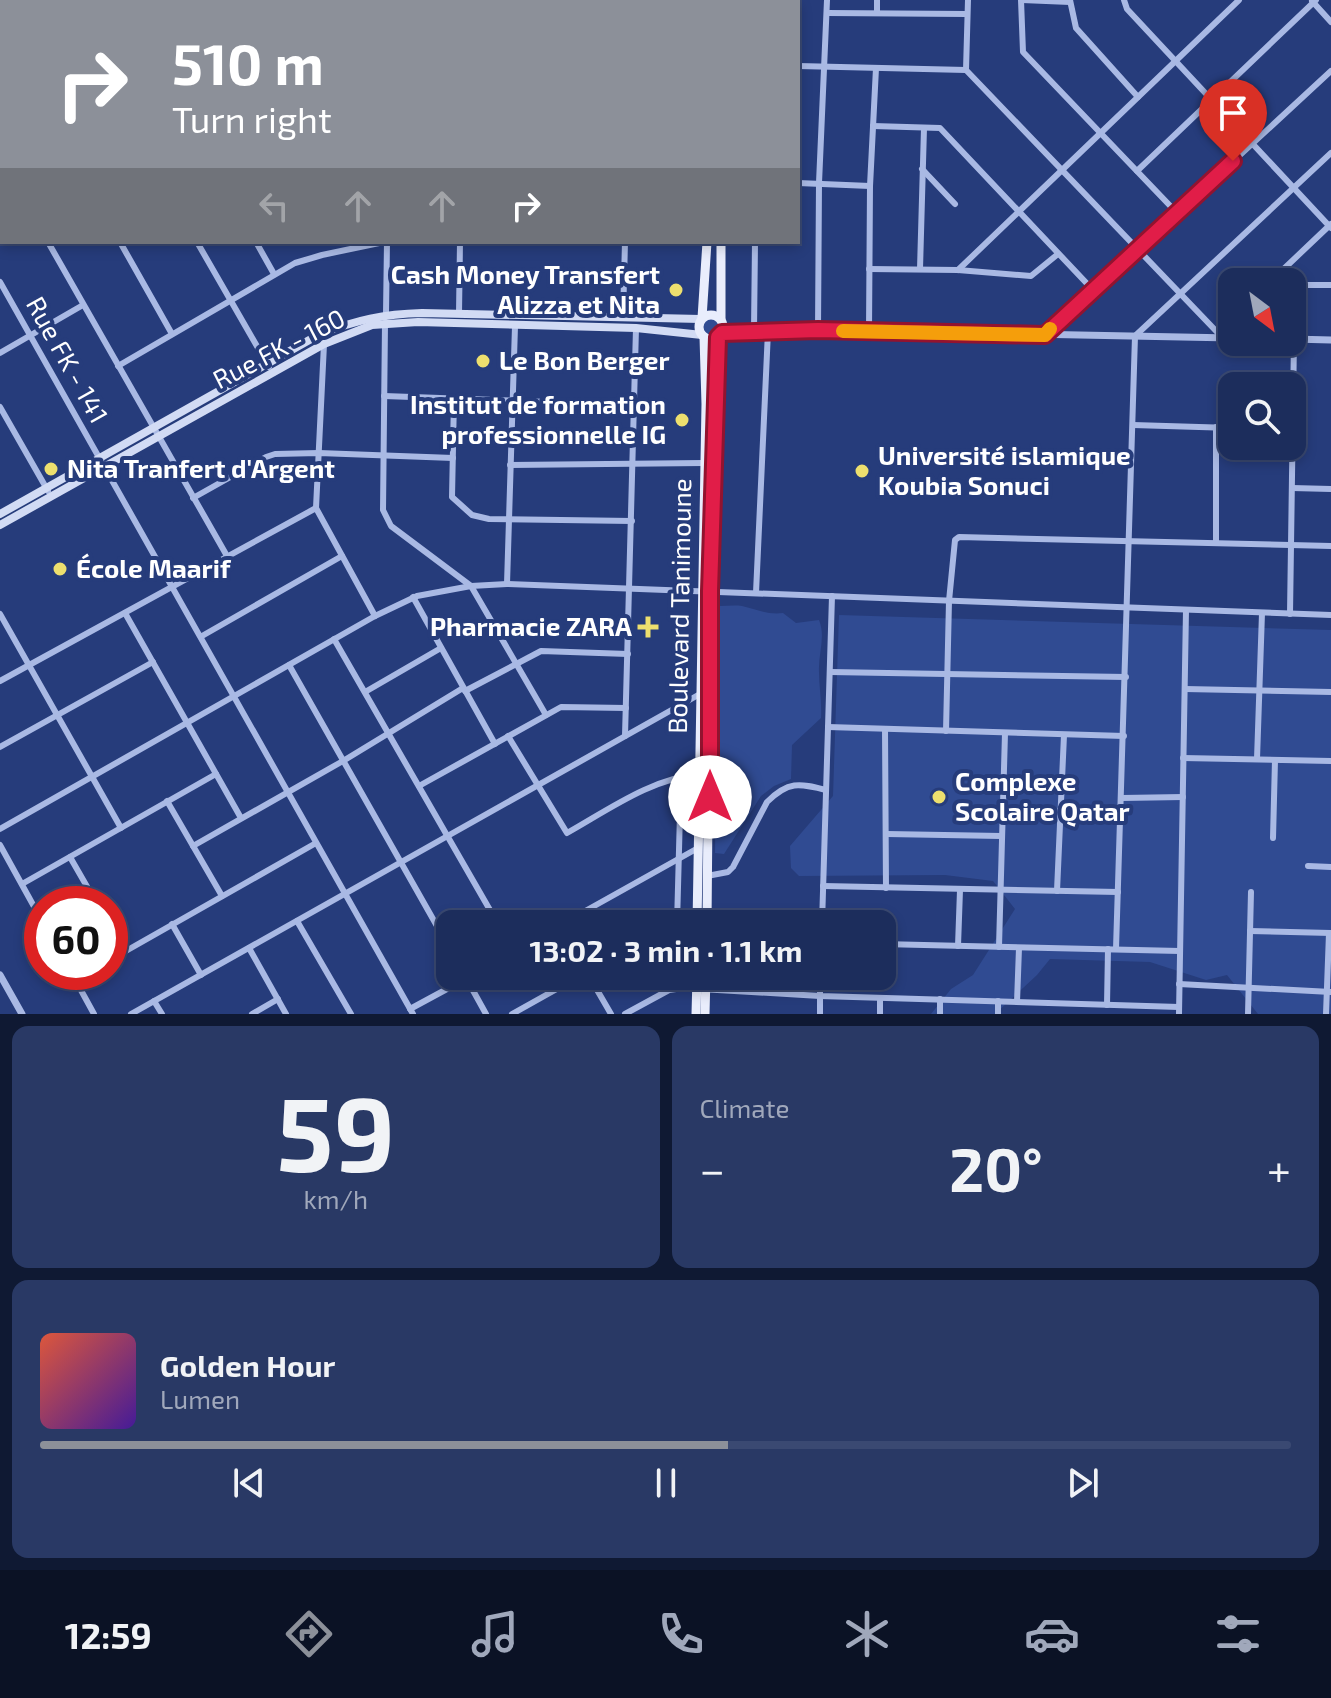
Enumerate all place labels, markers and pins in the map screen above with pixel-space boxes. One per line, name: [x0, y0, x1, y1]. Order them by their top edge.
pin: [1199, 79, 1267, 161]
place label: Cash Money Transfert Alizza et Nita: [391, 258, 660, 319]
marker: Cash Money Transfert Alizza et Nita: [667, 281, 685, 299]
place label: Le Bon Berger: [499, 344, 670, 375]
marker: Le Bon Berger: [474, 352, 492, 370]
place label: Institut de formation professionnelle IG: [410, 388, 666, 449]
marker: Institut de formation professionnelle IG: [673, 411, 691, 429]
place label: Université islamique Koubia Sonuci: [878, 439, 1131, 500]
place label: Nita Tranfert d'Argent: [67, 452, 335, 483]
marker: Nita Tranfert d'Argent: [42, 460, 60, 478]
marker: Université islamique Koubia Sonuci: [853, 462, 871, 480]
place label: École Maarif: [76, 552, 232, 583]
marker: École Maarif: [51, 560, 69, 578]
place label: Pharmacie ZARA: [430, 610, 632, 641]
marker: Pharmacie ZARA: [639, 618, 657, 636]
place label: Complexe Scolaire Qatar: [955, 765, 1130, 827]
marker: Complexe Scolaire Qatar: [930, 788, 948, 806]

